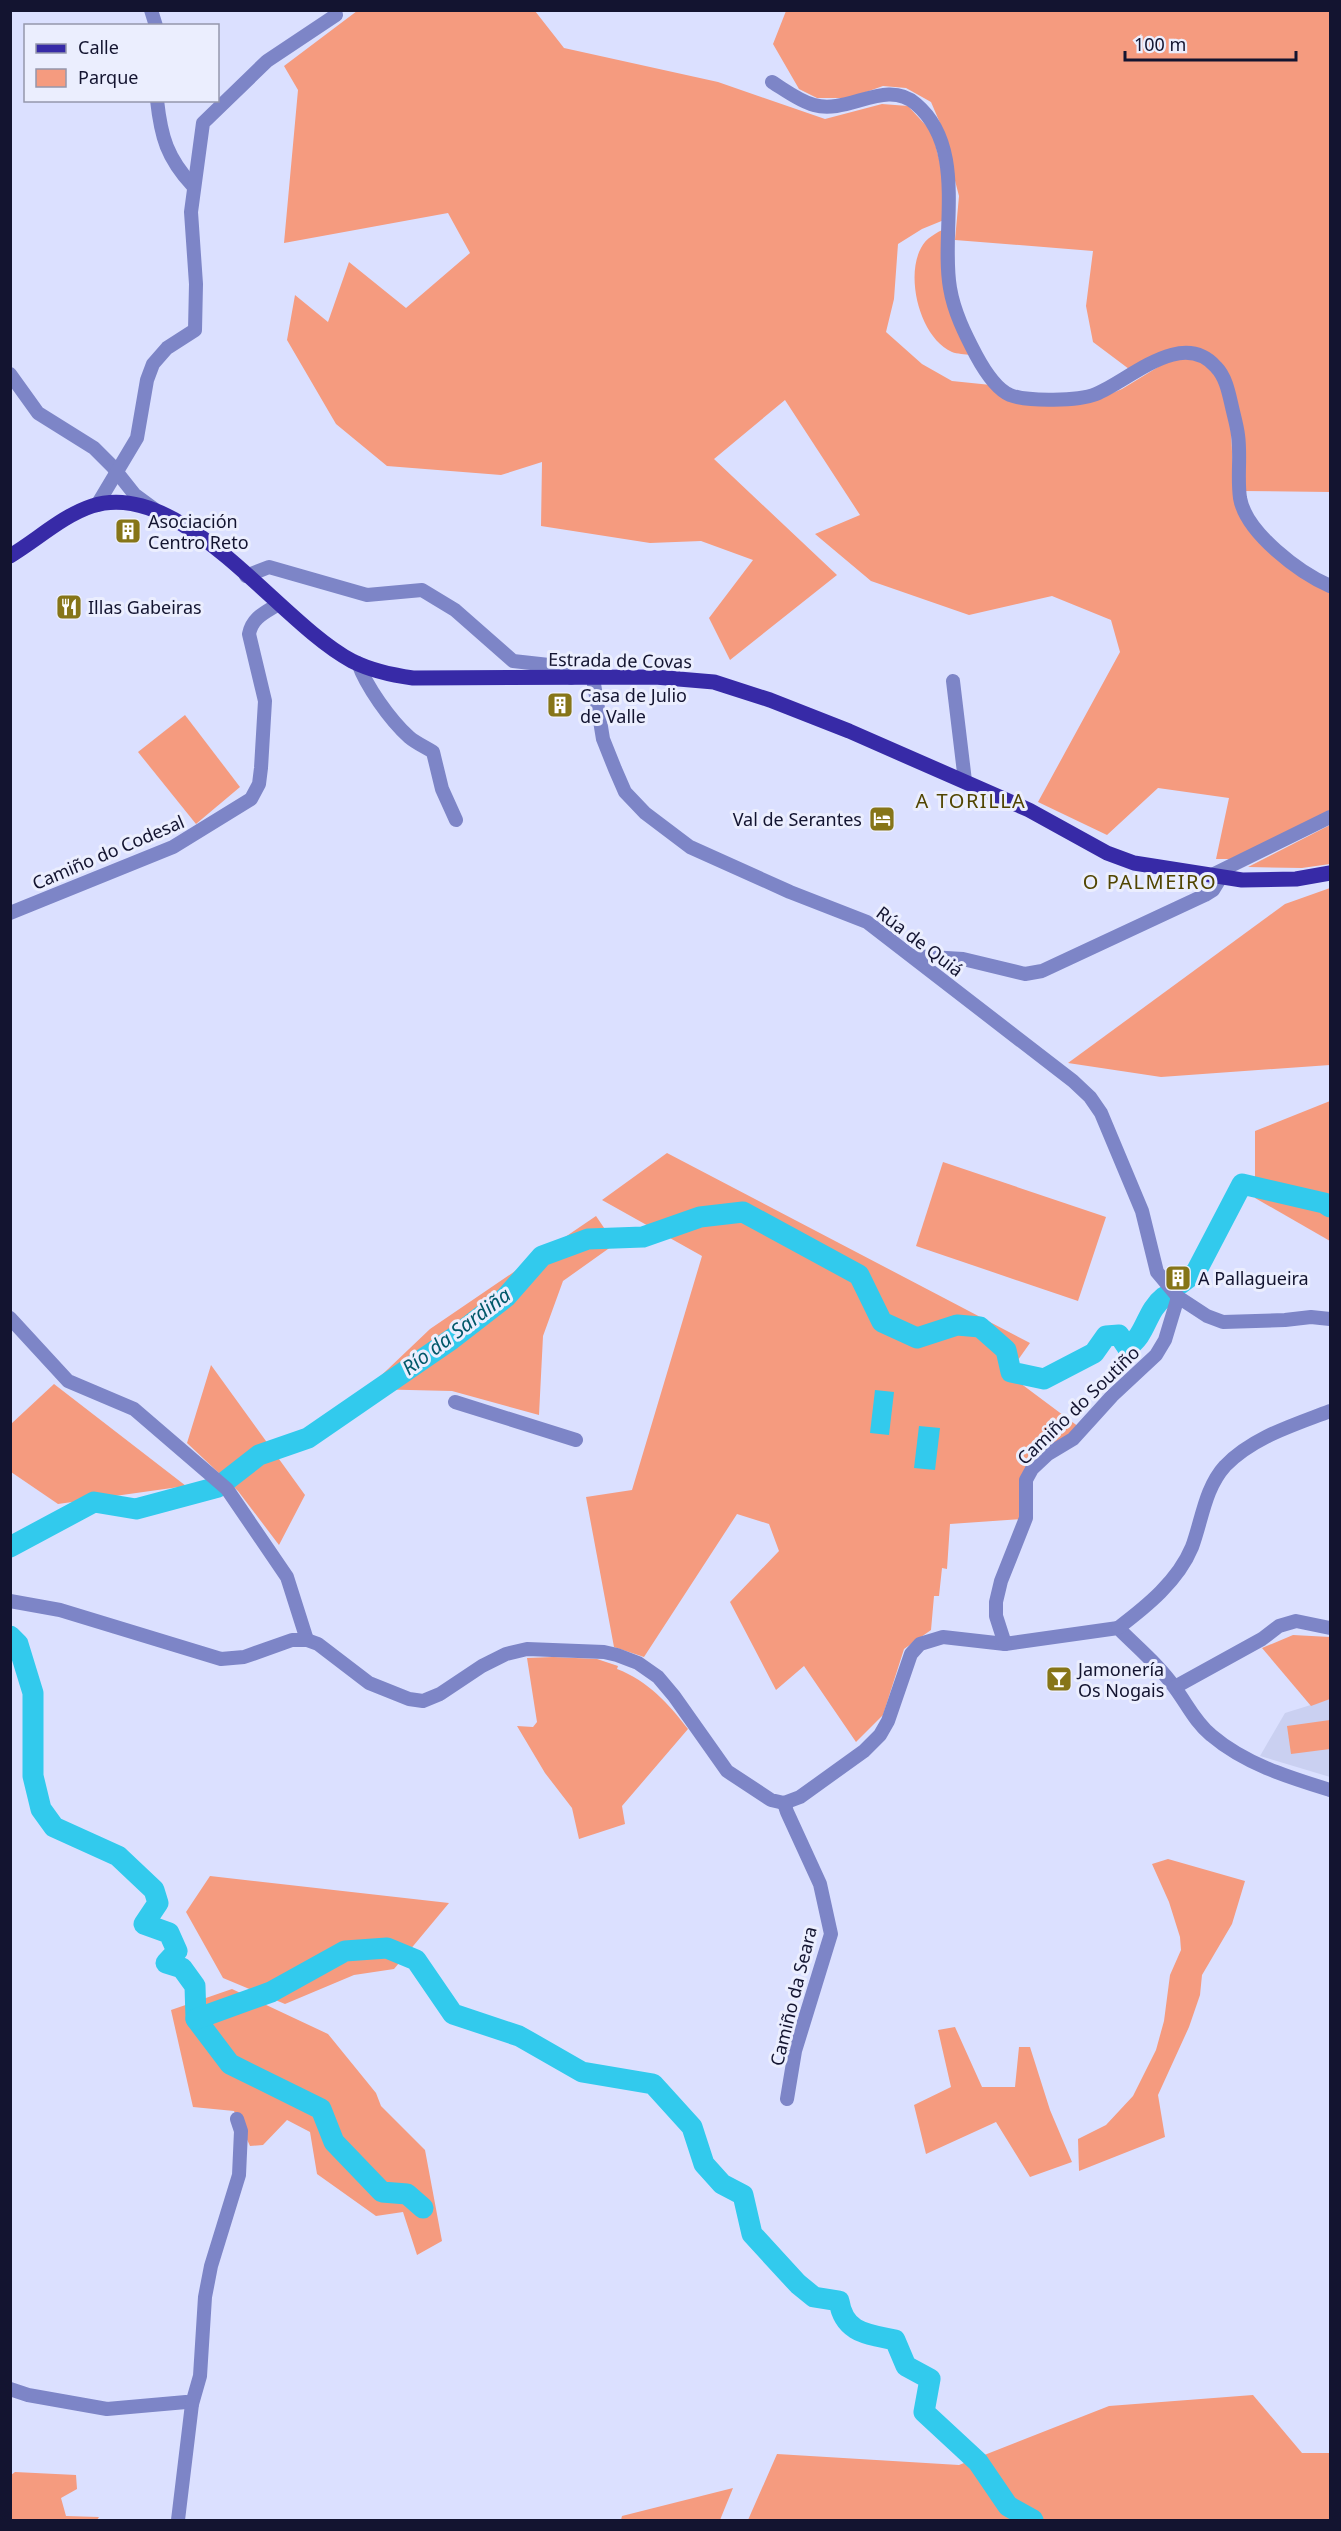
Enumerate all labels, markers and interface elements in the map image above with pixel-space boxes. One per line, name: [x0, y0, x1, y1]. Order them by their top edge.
legend: [24, 24, 219, 102]
scale bar: [1125, 24, 1296, 62]
text: 100 m: [1134, 32, 1186, 56]
text: Calle: [78, 35, 119, 59]
text: Parque: [78, 65, 138, 89]
place label: Asociación Centro Reto: [148, 509, 249, 554]
building icon: Asociación Centro Reto: [113, 516, 143, 546]
restaurant icon: Illas Gabeiras: [54, 592, 84, 622]
place label: Illas Gabeiras: [88, 595, 202, 619]
street label: Estrada de Covas: [548, 647, 692, 673]
place label: Casa de Julio de Valle: [580, 683, 687, 728]
building icon: Casa de Julio de Valle: [545, 690, 575, 720]
district label: A TORILLA: [916, 787, 1026, 814]
hotel icon: Val de Serantes: [867, 804, 897, 834]
place label: Val de Serantes: [733, 807, 862, 831]
street label: Camiño do Codesal: [28, 809, 188, 895]
district label: O PALMEIRO: [1083, 868, 1217, 895]
street label: Rúa de Quiá: [872, 900, 968, 982]
building icon: A Pallagueira: [1163, 1263, 1193, 1293]
place label: A Pallagueira: [1198, 1266, 1309, 1290]
water label: Río da Sardiña: [396, 1281, 516, 1381]
street label: Camiño do Soutiño: [1012, 1340, 1144, 1470]
place label: Jamonería Os Nogais: [1076, 1657, 1164, 1702]
bar icon: Jamonería Os Nogais: [1044, 1664, 1074, 1694]
street label: Camiño da Seara: [764, 1924, 822, 2068]

